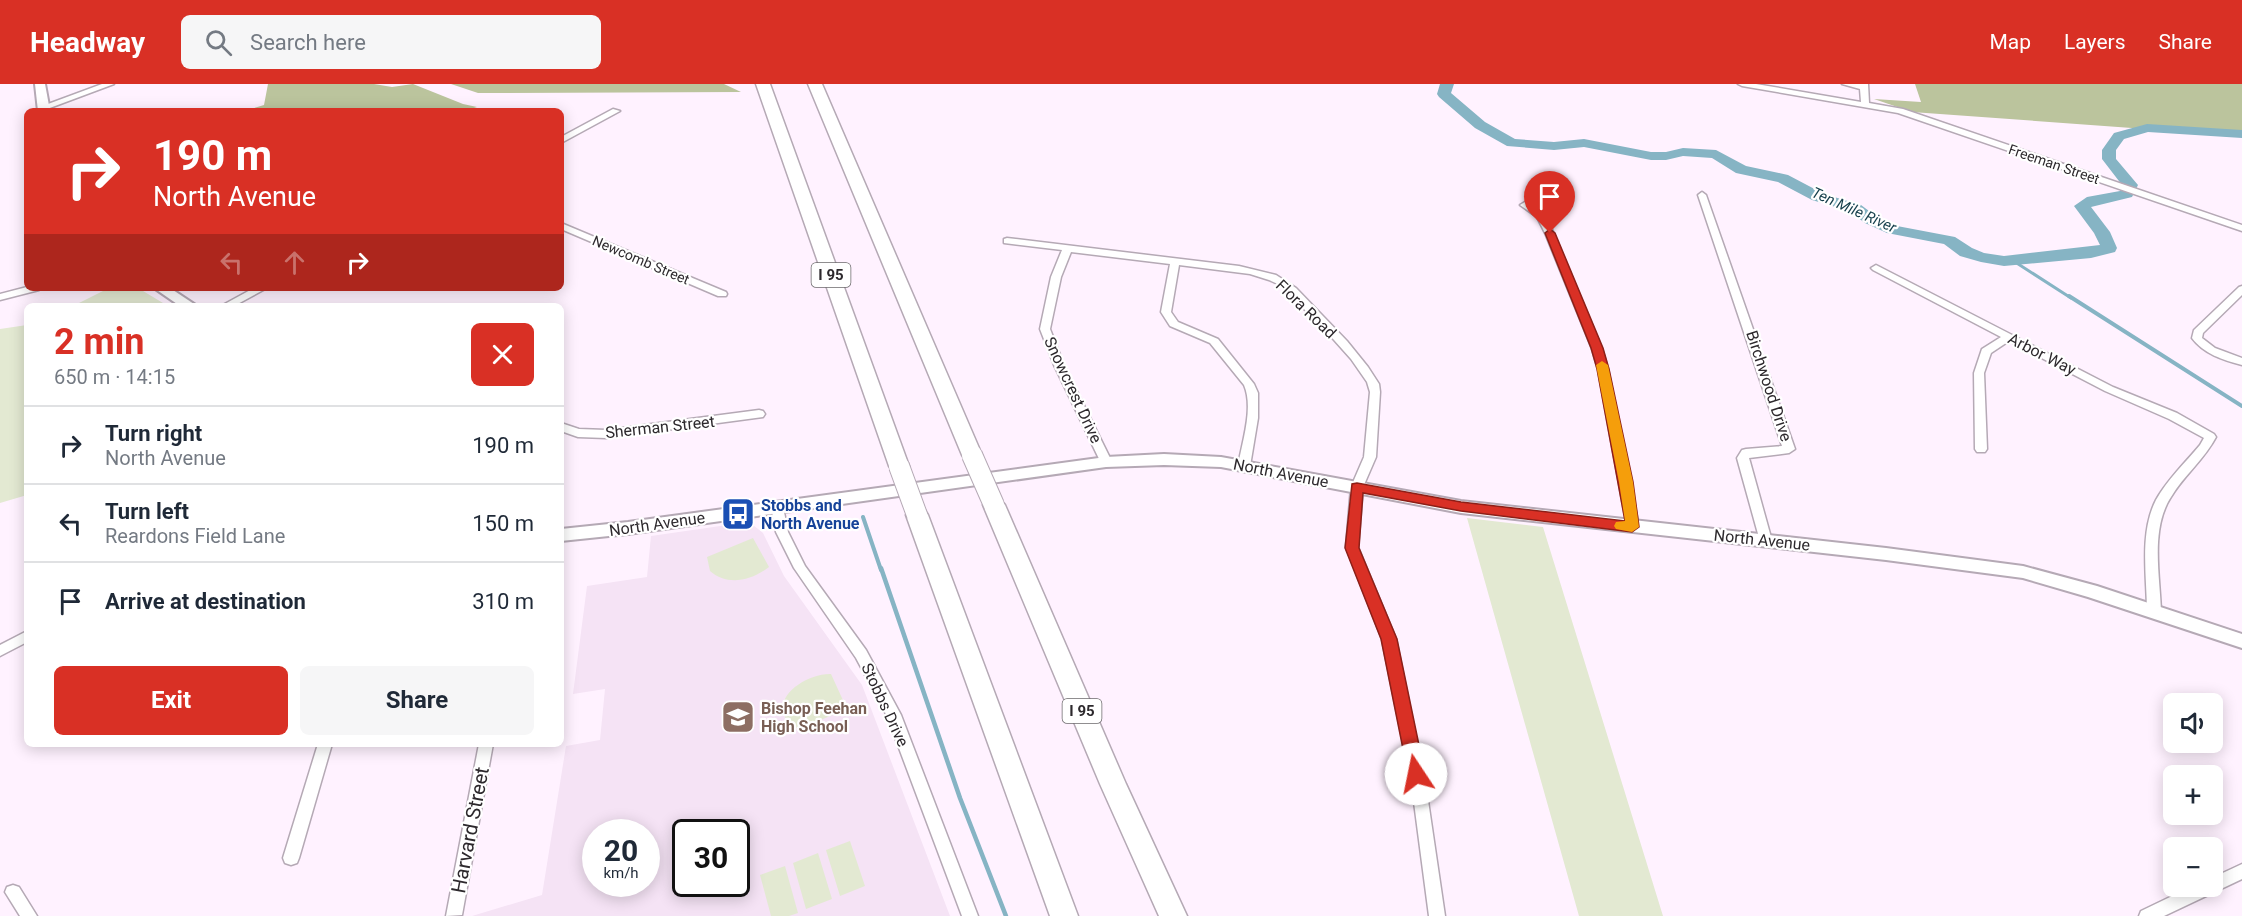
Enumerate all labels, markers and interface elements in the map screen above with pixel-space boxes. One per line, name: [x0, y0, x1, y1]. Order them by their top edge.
search box: [181, 15, 601, 69]
text: Headway: [30, 26, 145, 59]
icon: search: [202, 26, 235, 59]
text: Search here: [250, 30, 366, 55]
text: Map: [1989, 30, 2031, 54]
text: Layers: [2064, 30, 2125, 54]
text: Share: [2158, 30, 2212, 54]
text: 190 m: [153, 131, 272, 180]
icon: right: [54, 132, 132, 210]
street label: Freeman Street: [2006, 141, 2102, 187]
pin: [1524, 171, 1575, 233]
icon: arrive: [1533, 180, 1566, 213]
text: North Avenue: [153, 181, 316, 213]
water label: Ten Mile River: [1809, 183, 1900, 237]
street label: Newcomb Street: [590, 232, 692, 288]
icon: left: [215, 246, 248, 279]
icon: ahead: [278, 246, 311, 279]
icon: right: [341, 246, 374, 279]
road number: I 95: [812, 263, 850, 287]
street label: Flora Road: [1272, 276, 1340, 342]
text: 2 min: [54, 321, 145, 363]
button: close: [471, 323, 534, 386]
street label: Birchwood Drive: [1742, 328, 1796, 444]
street label: Arbor Way: [2005, 329, 2079, 379]
street label: Snowcrest Drive: [1040, 334, 1106, 446]
text: 650 m · 14:15: [54, 365, 175, 389]
street label: Sherman Street: [604, 412, 716, 442]
text: Turn right: [105, 421, 202, 446]
icon: right: [54, 429, 87, 462]
text: 190 m: [472, 433, 534, 458]
text: North Avenue: [105, 446, 226, 470]
street label: North Avenue: [1232, 454, 1330, 492]
bus stop icon: Stobbs and North Avenue: [720, 496, 756, 532]
place label: Stobbs and North Avenue: [761, 496, 860, 533]
text: Turn left: [105, 499, 189, 524]
icon: left: [54, 507, 87, 540]
street label: North Avenue: [608, 508, 706, 540]
text: 150 m: [472, 511, 534, 536]
text: Reardons Field Lane: [105, 524, 285, 548]
street label: North Avenue: [1713, 525, 1811, 555]
icon: arrive: [54, 585, 87, 618]
text: Arrive at destination: [105, 589, 306, 614]
text: 310 m: [472, 589, 534, 614]
street label: Stobbs Drive: [857, 660, 913, 750]
button: Exit: [54, 666, 288, 735]
button: Share: [300, 666, 534, 735]
map controls: [2163, 693, 2223, 897]
button: sound: [2163, 693, 2223, 753]
school or university icon: Bishop Feehan High School: [720, 699, 756, 735]
place label: Bishop Feehan High School: [761, 699, 867, 736]
road number: I 95: [1062, 699, 1102, 723]
position arrow: [1384, 742, 1448, 806]
street label: Harvard Street: [446, 765, 494, 895]
button: +: [2163, 765, 2223, 825]
speed limit sign: 30: [672, 819, 750, 897]
text: 20: [604, 833, 638, 868]
button: −: [2163, 837, 2223, 897]
text: km/h: [603, 864, 639, 882]

